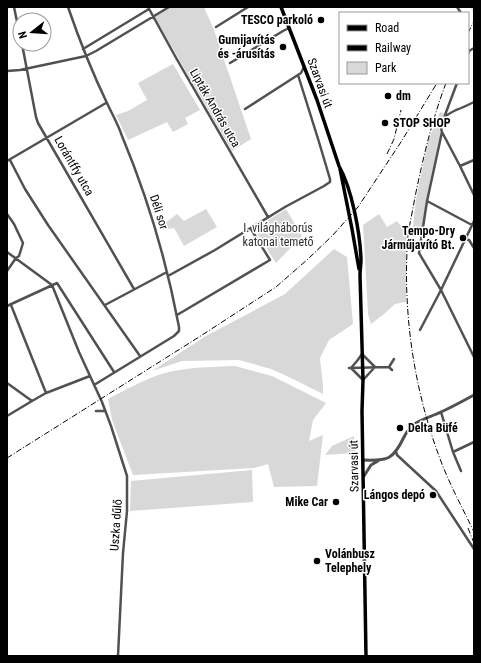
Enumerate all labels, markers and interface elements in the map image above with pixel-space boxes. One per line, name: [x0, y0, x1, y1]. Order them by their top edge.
north arrow: [12, 12, 52, 52]
legend: [339, 12, 469, 84]
place label: TESCO parkoló: [241, 13, 313, 27]
marker: TESCO parkoló: [316, 15, 326, 25]
text: Road: [375, 21, 399, 35]
text: N: [16, 29, 30, 40]
place label: Gumijavítás és -árusítás: [218, 33, 276, 61]
text: Railway: [375, 41, 411, 55]
marker: Gumijavítás és -árusítás: [278, 42, 288, 52]
street label: Szarvasi út: [305, 56, 336, 110]
text: Park: [375, 61, 397, 75]
street label: Lipták András utca: [187, 66, 243, 150]
place label: dm: [396, 89, 411, 103]
marker: dm: [383, 91, 393, 101]
place label: STOP SHOP: [393, 116, 451, 130]
marker: STOP SHOP: [380, 118, 390, 128]
street label: Lorántffy utca: [51, 134, 97, 198]
street label: Déli sor: [147, 193, 171, 232]
park label: I. világháborús katonai temető: [243, 221, 313, 249]
place label: Tempo-Dry Járműjavító Bt.: [382, 224, 456, 252]
marker: Tempo-Dry Járműjavító Bt.: [458, 233, 468, 243]
place label: Delta Büfé: [408, 421, 458, 435]
marker: Delta Büfé: [395, 423, 405, 433]
street label: Szarvasi út: [347, 439, 361, 492]
place label: Lángos depó: [364, 488, 425, 502]
marker: Lángos depó: [428, 490, 438, 500]
place label: Mike Car: [285, 495, 328, 509]
marker: Mike Car: [331, 497, 341, 507]
street label: Uszka dűlő: [107, 499, 125, 551]
place label: Volánbusz Telephely: [325, 547, 375, 575]
marker: Volánbusz Telephely: [312, 556, 322, 566]

